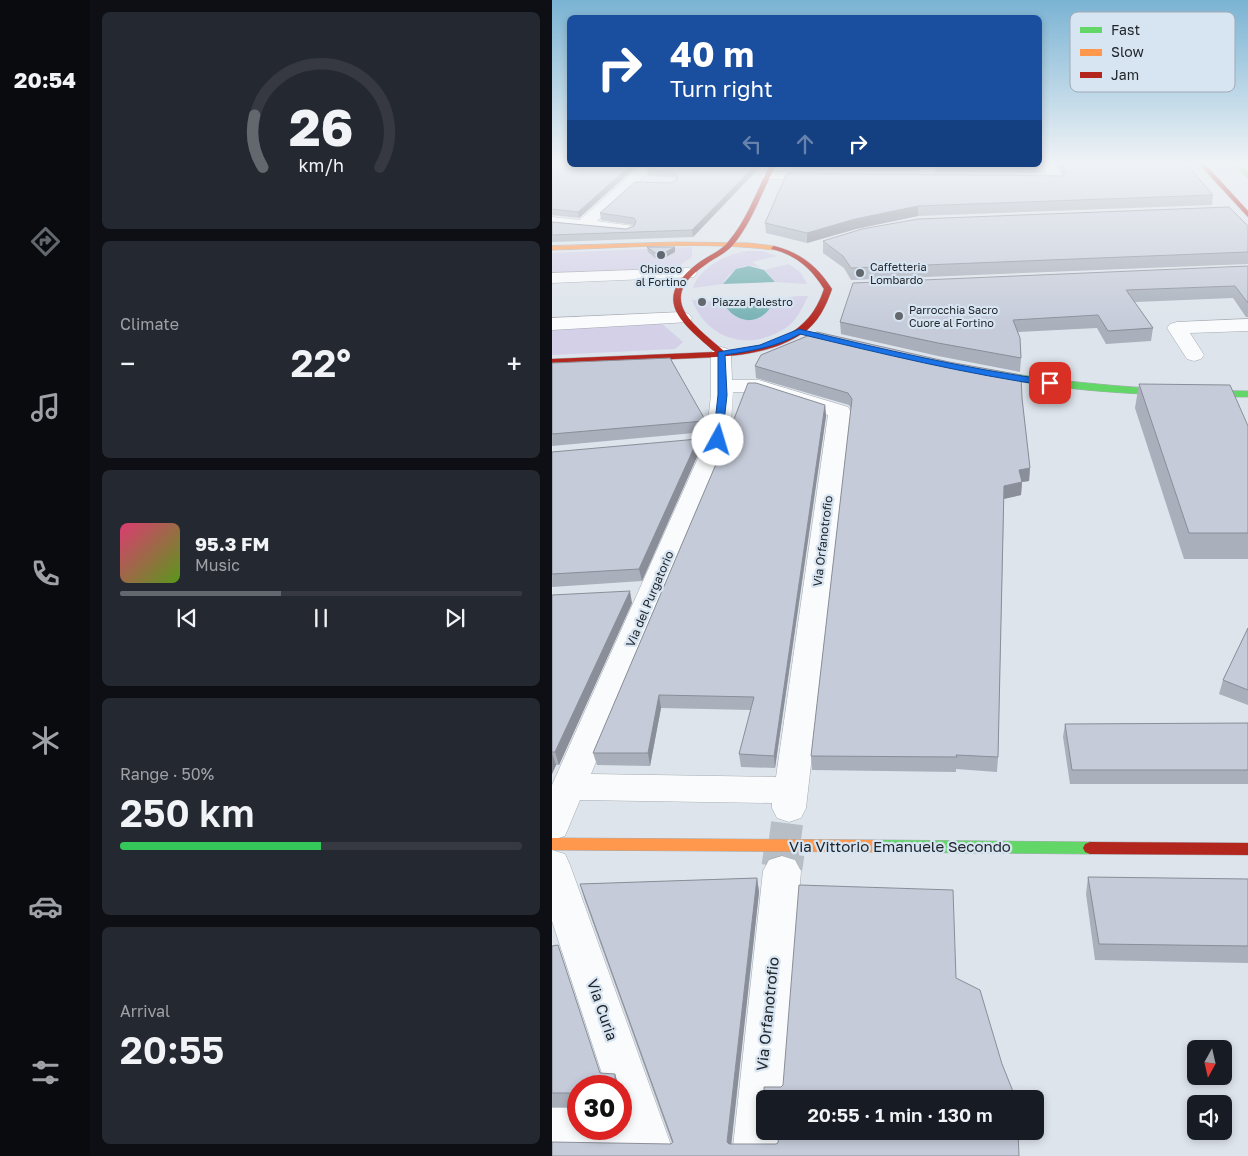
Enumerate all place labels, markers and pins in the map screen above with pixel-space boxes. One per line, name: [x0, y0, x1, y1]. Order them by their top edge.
marker: Chiosco al Fortino: [655, 249, 667, 261]
place label: Caffetteria Lombardo: [870, 260, 927, 286]
place label: Chiosco al Fortino: [636, 262, 687, 288]
marker: Caffetteria Lombardo: [854, 267, 866, 279]
place label: Piazza Palestro: [712, 295, 793, 308]
marker: Piazza Palestro: [696, 296, 708, 308]
place label: Parrocchia Sacro Cuore al Fortino: [909, 303, 998, 329]
marker: Parrocchia Sacro Cuore al Fortino: [893, 310, 905, 322]
pin: [1029, 362, 1071, 404]

